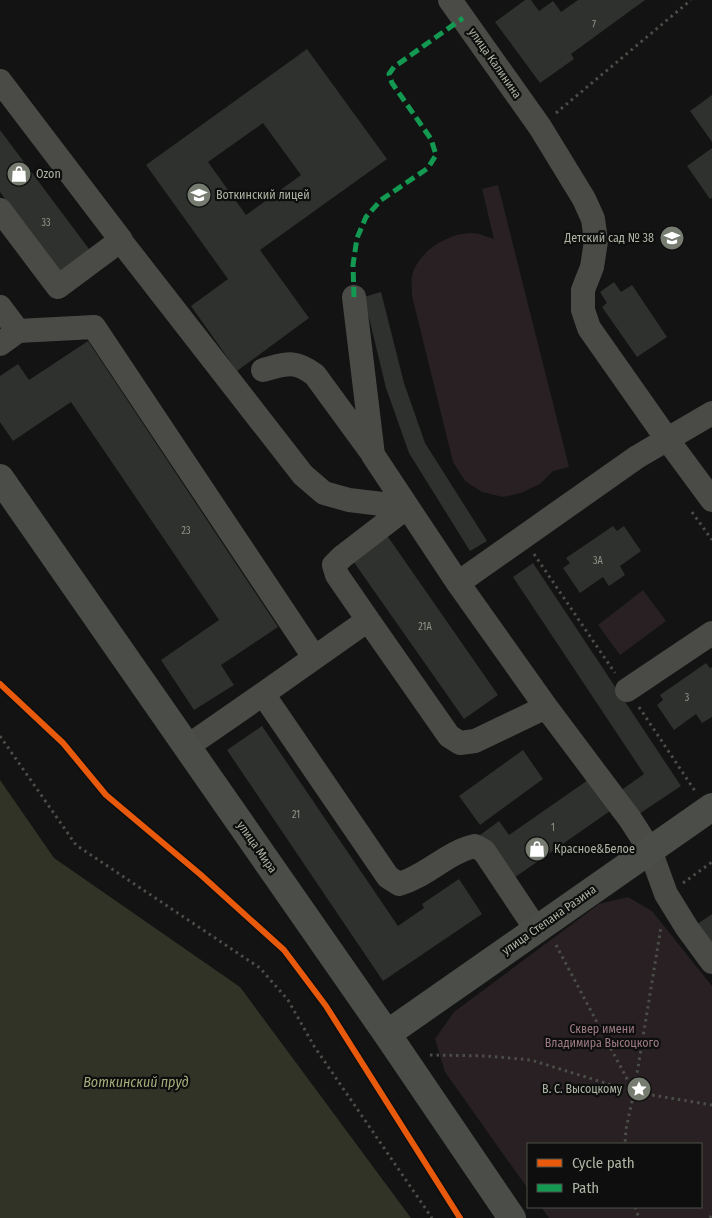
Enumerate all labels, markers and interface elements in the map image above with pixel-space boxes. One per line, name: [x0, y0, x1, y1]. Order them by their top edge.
house number: 7: [592, 19, 596, 31]
street label: улица Калинина: [466, 25, 525, 101]
shop icon: Ozon: [6, 161, 32, 187]
place label: Ozon: [36, 167, 61, 181]
school or university icon: Воткинский лицей: [186, 182, 212, 208]
place label: Воткинский лицей: [216, 188, 310, 202]
house number: 33: [41, 217, 51, 229]
school or university icon: Детский сад № 38: [659, 225, 685, 251]
place label: Детский сад № 38: [564, 231, 654, 245]
house number: 23: [182, 525, 191, 537]
house number: 3А: [593, 555, 604, 567]
house number: 21А: [418, 621, 432, 633]
house number: 3: [685, 692, 690, 704]
house number: 21: [292, 809, 300, 821]
street label: улица Мира: [234, 818, 280, 876]
house number: 1: [551, 822, 555, 834]
shop icon: Красное&Белое: [524, 836, 550, 862]
place label: Красное&Белое: [554, 842, 635, 856]
street label: улица Степана Разина: [499, 882, 599, 958]
park label: Сквер имени Владимира Высоцкого: [545, 1022, 659, 1050]
water label: Воткинский пруд: [83, 1074, 189, 1091]
place icon: В. С. Высоцкому: [626, 1076, 652, 1102]
place label: В. С. Высоцкому: [542, 1082, 623, 1096]
legend: [527, 1143, 702, 1208]
text: Cycle path: [572, 1154, 635, 1172]
text: Path: [572, 1179, 599, 1197]

